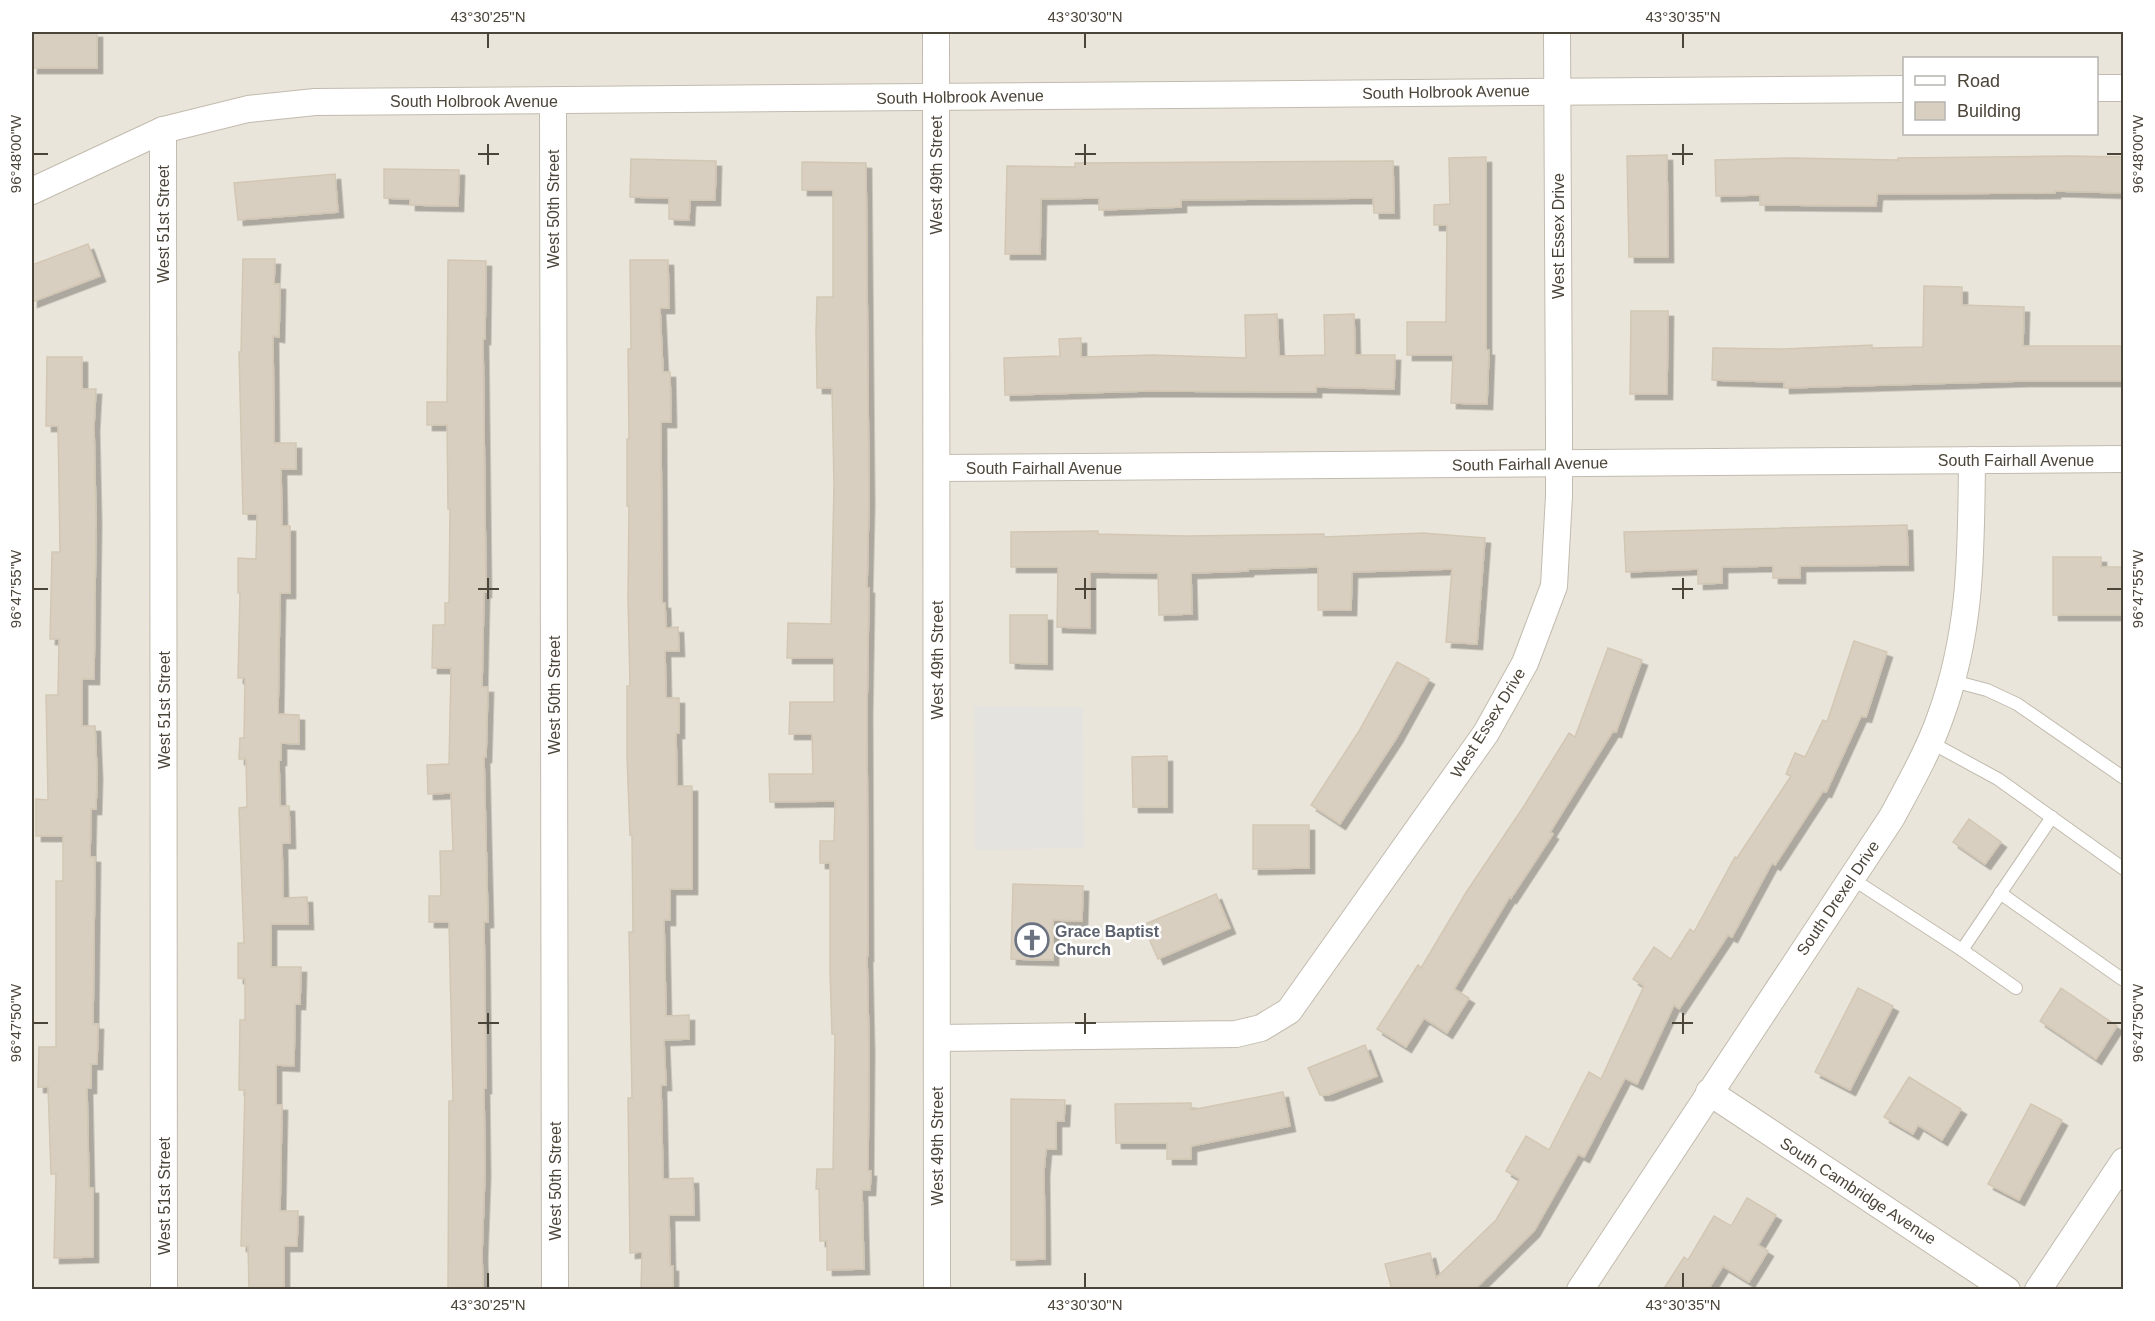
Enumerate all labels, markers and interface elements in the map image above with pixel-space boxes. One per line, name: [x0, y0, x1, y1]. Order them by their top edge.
text: 43°30'25"N: [450, 8, 526, 25]
text: 43°30'30"N: [1047, 8, 1123, 25]
text: 43°30'35"N: [1645, 8, 1721, 25]
legend: [1903, 57, 2098, 135]
text: Road: [1957, 71, 2000, 91]
street label: South Holbrook Avenue: [1362, 82, 1530, 102]
street label: South Holbrook Avenue: [876, 87, 1044, 107]
street label: South Holbrook Avenue: [390, 93, 558, 110]
text: Building: [1957, 101, 2021, 121]
text: 96°48'00"W: [7, 114, 24, 193]
text: 96°48'00"W: [2129, 114, 2146, 193]
street label: West 49th Street: [928, 115, 945, 234]
street label: West 50th Street: [545, 149, 562, 268]
street label: West 51st Street: [155, 164, 172, 283]
street label: West Essex Drive: [1550, 173, 1567, 299]
street label: South Fairhall Avenue: [1938, 452, 2094, 469]
street label: South Fairhall Avenue: [1452, 454, 1608, 474]
street label: South Fairhall Avenue: [966, 460, 1122, 477]
text: 96°47'55"W: [7, 549, 24, 628]
text: 96°47'55"W: [2129, 549, 2146, 628]
street label: West 49th Street: [929, 600, 946, 719]
street label: West 50th Street: [546, 635, 563, 754]
street label: West 51st Street: [156, 650, 173, 769]
street label: West Essex Drive: [1447, 665, 1529, 781]
street label: South Drexel Drive: [1793, 838, 1883, 958]
church icon: Grace Baptist Church: [1014, 922, 1050, 958]
place label: Grace Baptist Church: [1055, 923, 1160, 958]
text: 96°47'50"W: [7, 983, 24, 1062]
text: 96°47'50"W: [2129, 983, 2146, 1062]
street label: West 49th Street: [929, 1086, 946, 1205]
street label: West 50th Street: [547, 1121, 564, 1240]
street label: South Cambridge Avenue: [1777, 1134, 1939, 1248]
street label: West 51st Street: [156, 1136, 173, 1255]
text: 43°30'25"N: [450, 1296, 526, 1313]
text: 43°30'30"N: [1047, 1296, 1123, 1313]
text: 43°30'35"N: [1645, 1296, 1721, 1313]

